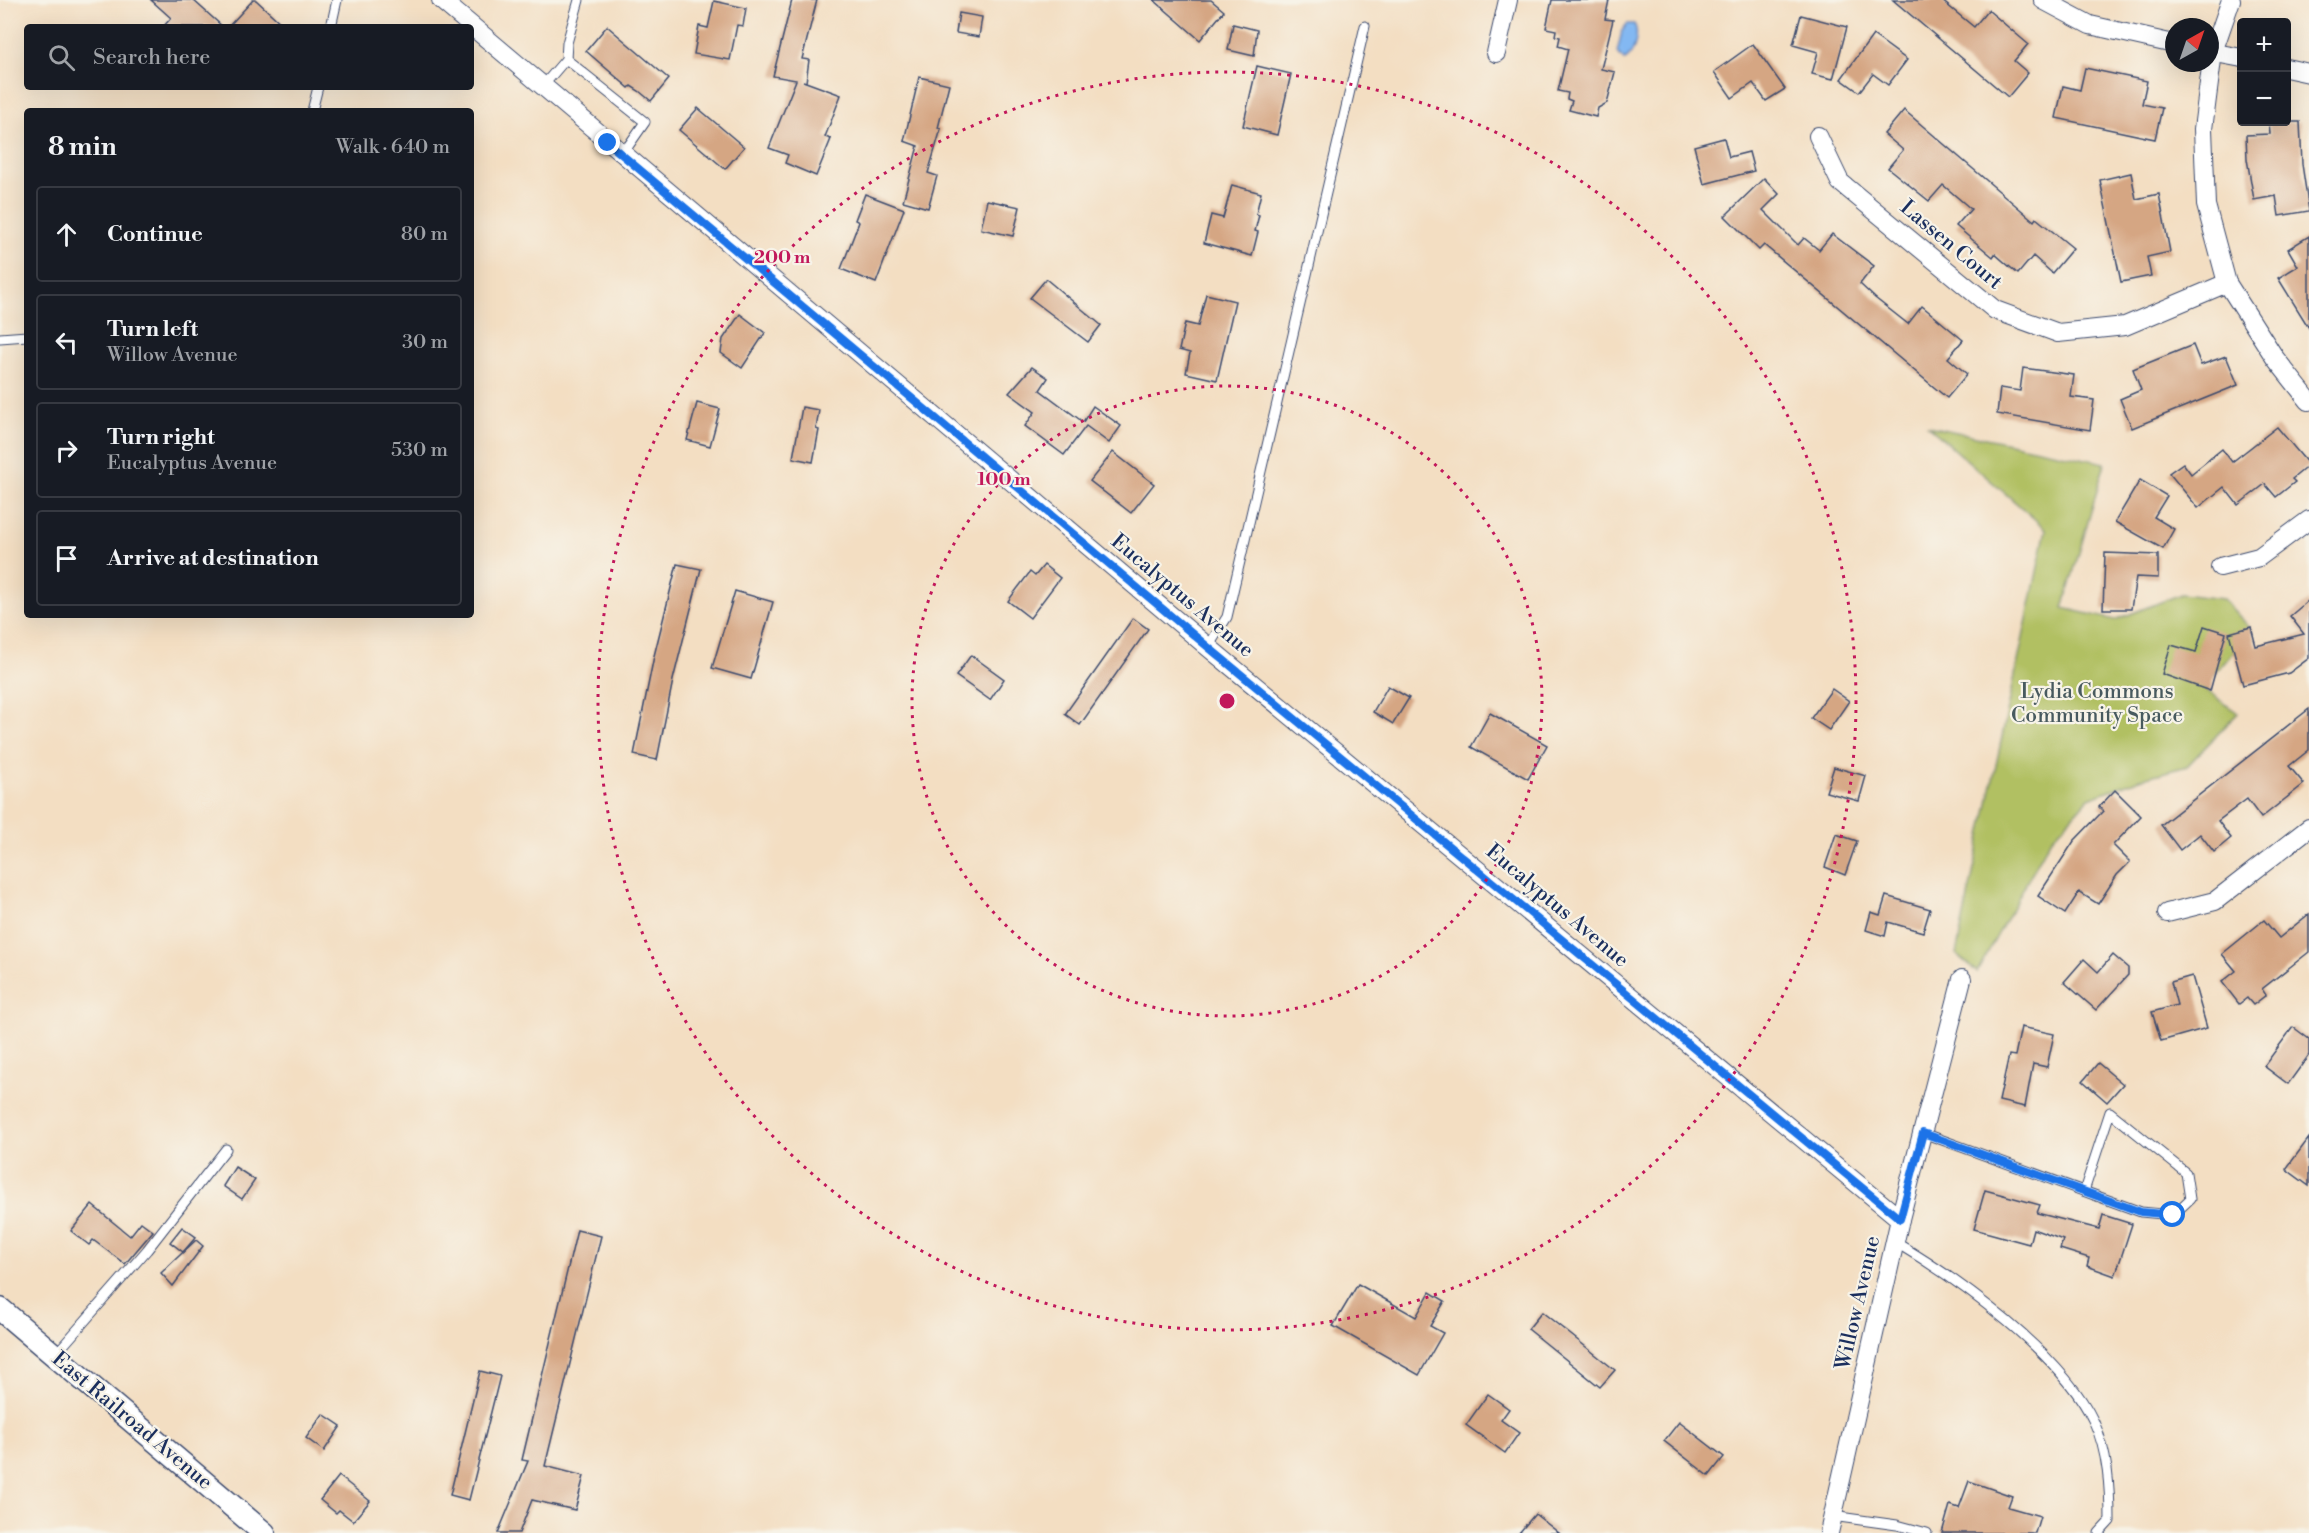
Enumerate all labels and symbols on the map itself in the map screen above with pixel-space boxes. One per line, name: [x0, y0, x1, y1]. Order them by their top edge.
north arrow: [2165, 18, 2219, 72]
route end: [594, 129, 620, 155]
street label: Lassen Court: [1895, 195, 2008, 296]
text: 200 m: [754, 246, 811, 269]
text: 100 m: [977, 468, 1031, 491]
street label: Eucalyptus Avenue: [1105, 529, 1259, 663]
park label: Lydia Commons Community Space: [2011, 679, 2183, 729]
centre of rings: [1217, 691, 1237, 711]
street label: Eucalyptus Avenue: [1480, 839, 1634, 973]
route start: [2159, 1201, 2185, 1227]
street label: Willow Avenue: [1830, 1233, 1886, 1374]
street label: East Railroad Avenue: [46, 1346, 218, 1496]

